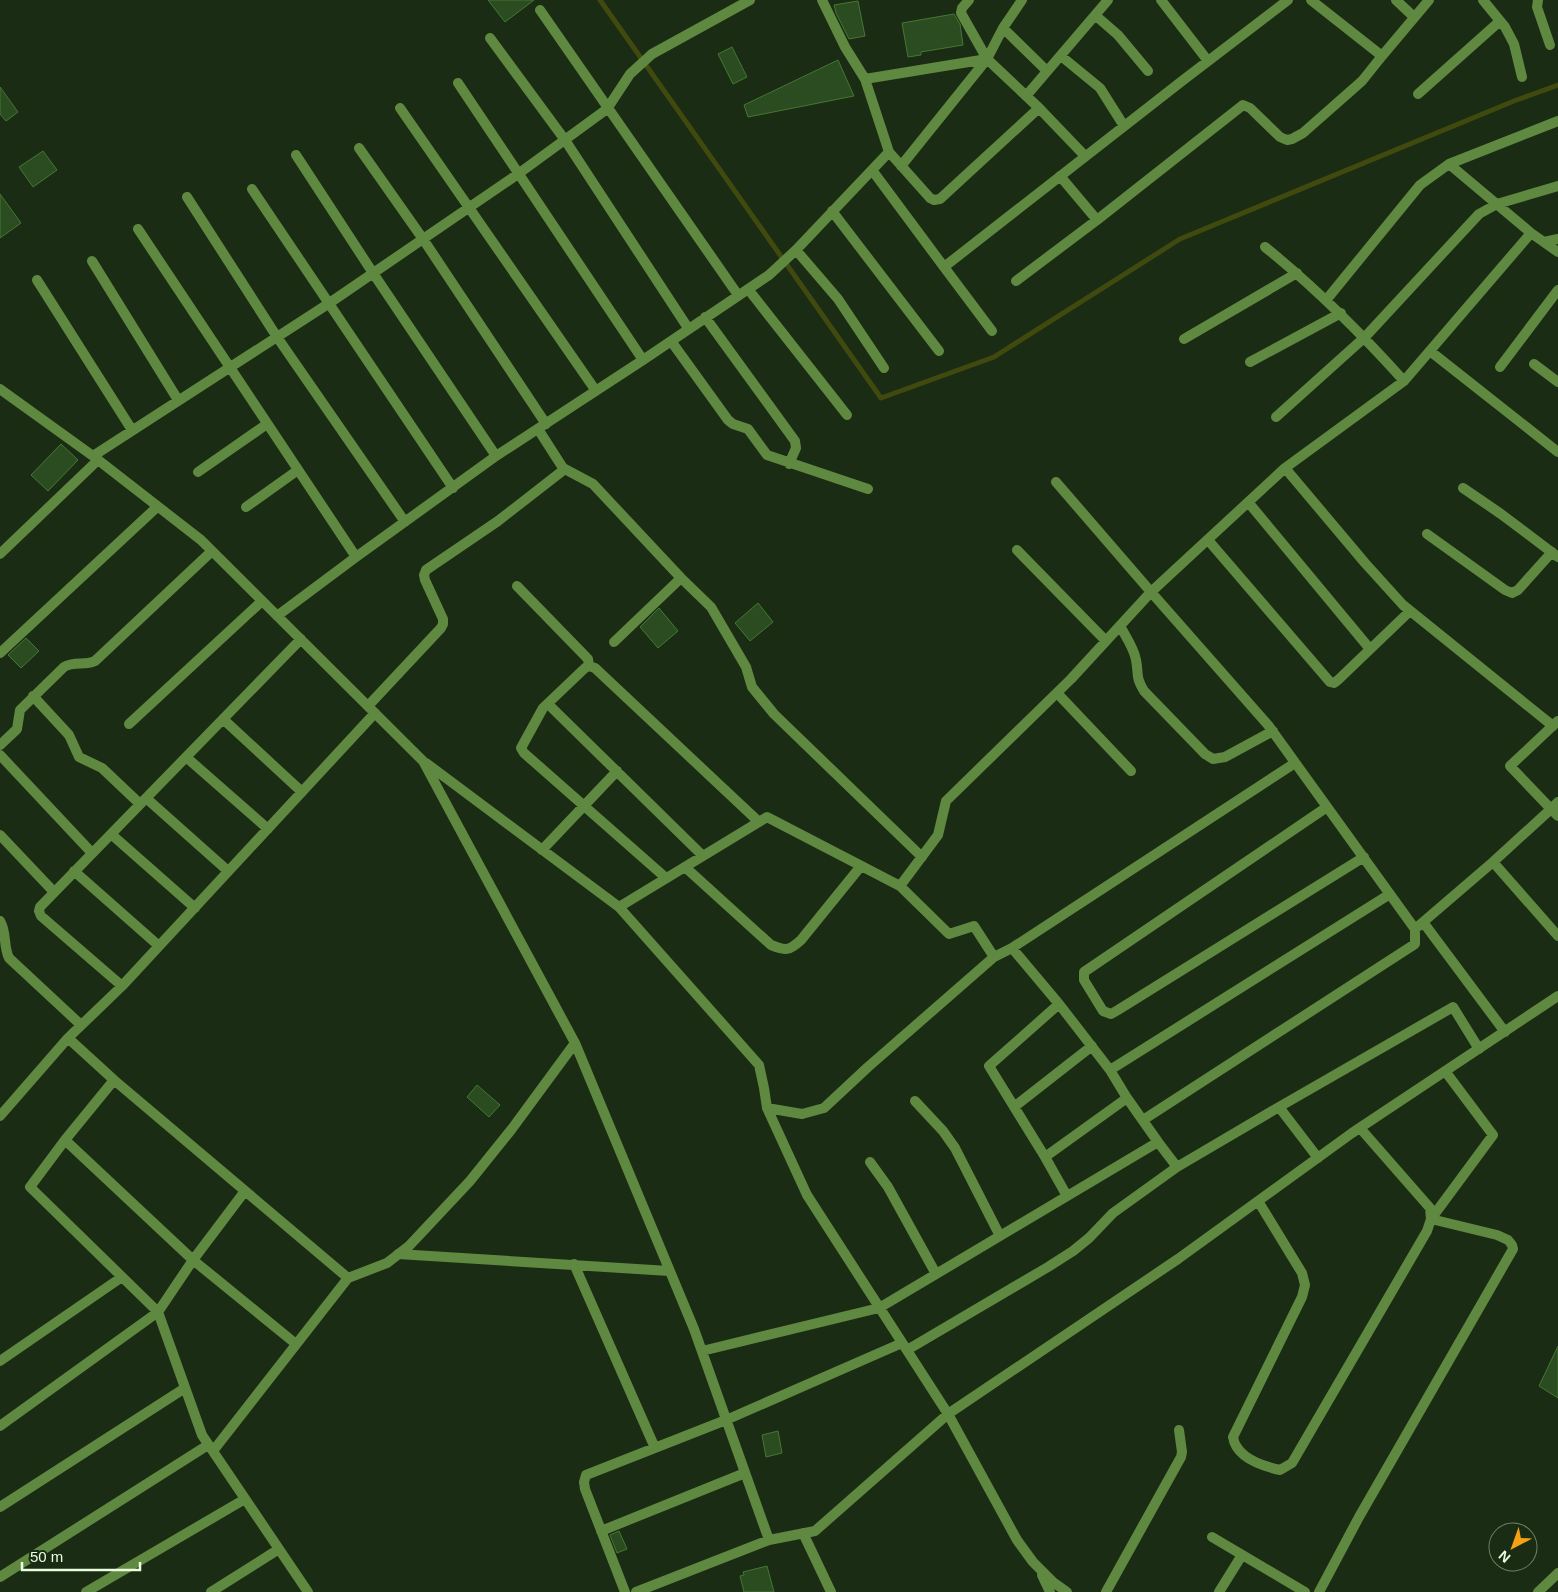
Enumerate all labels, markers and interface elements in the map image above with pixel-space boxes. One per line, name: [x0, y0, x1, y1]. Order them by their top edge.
north arrow: [1488, 1522, 1538, 1572]
scale bar: [22, 1540, 140, 1572]
text: N: [1495, 1547, 1514, 1566]
text: 50 m: [30, 1548, 63, 1565]

